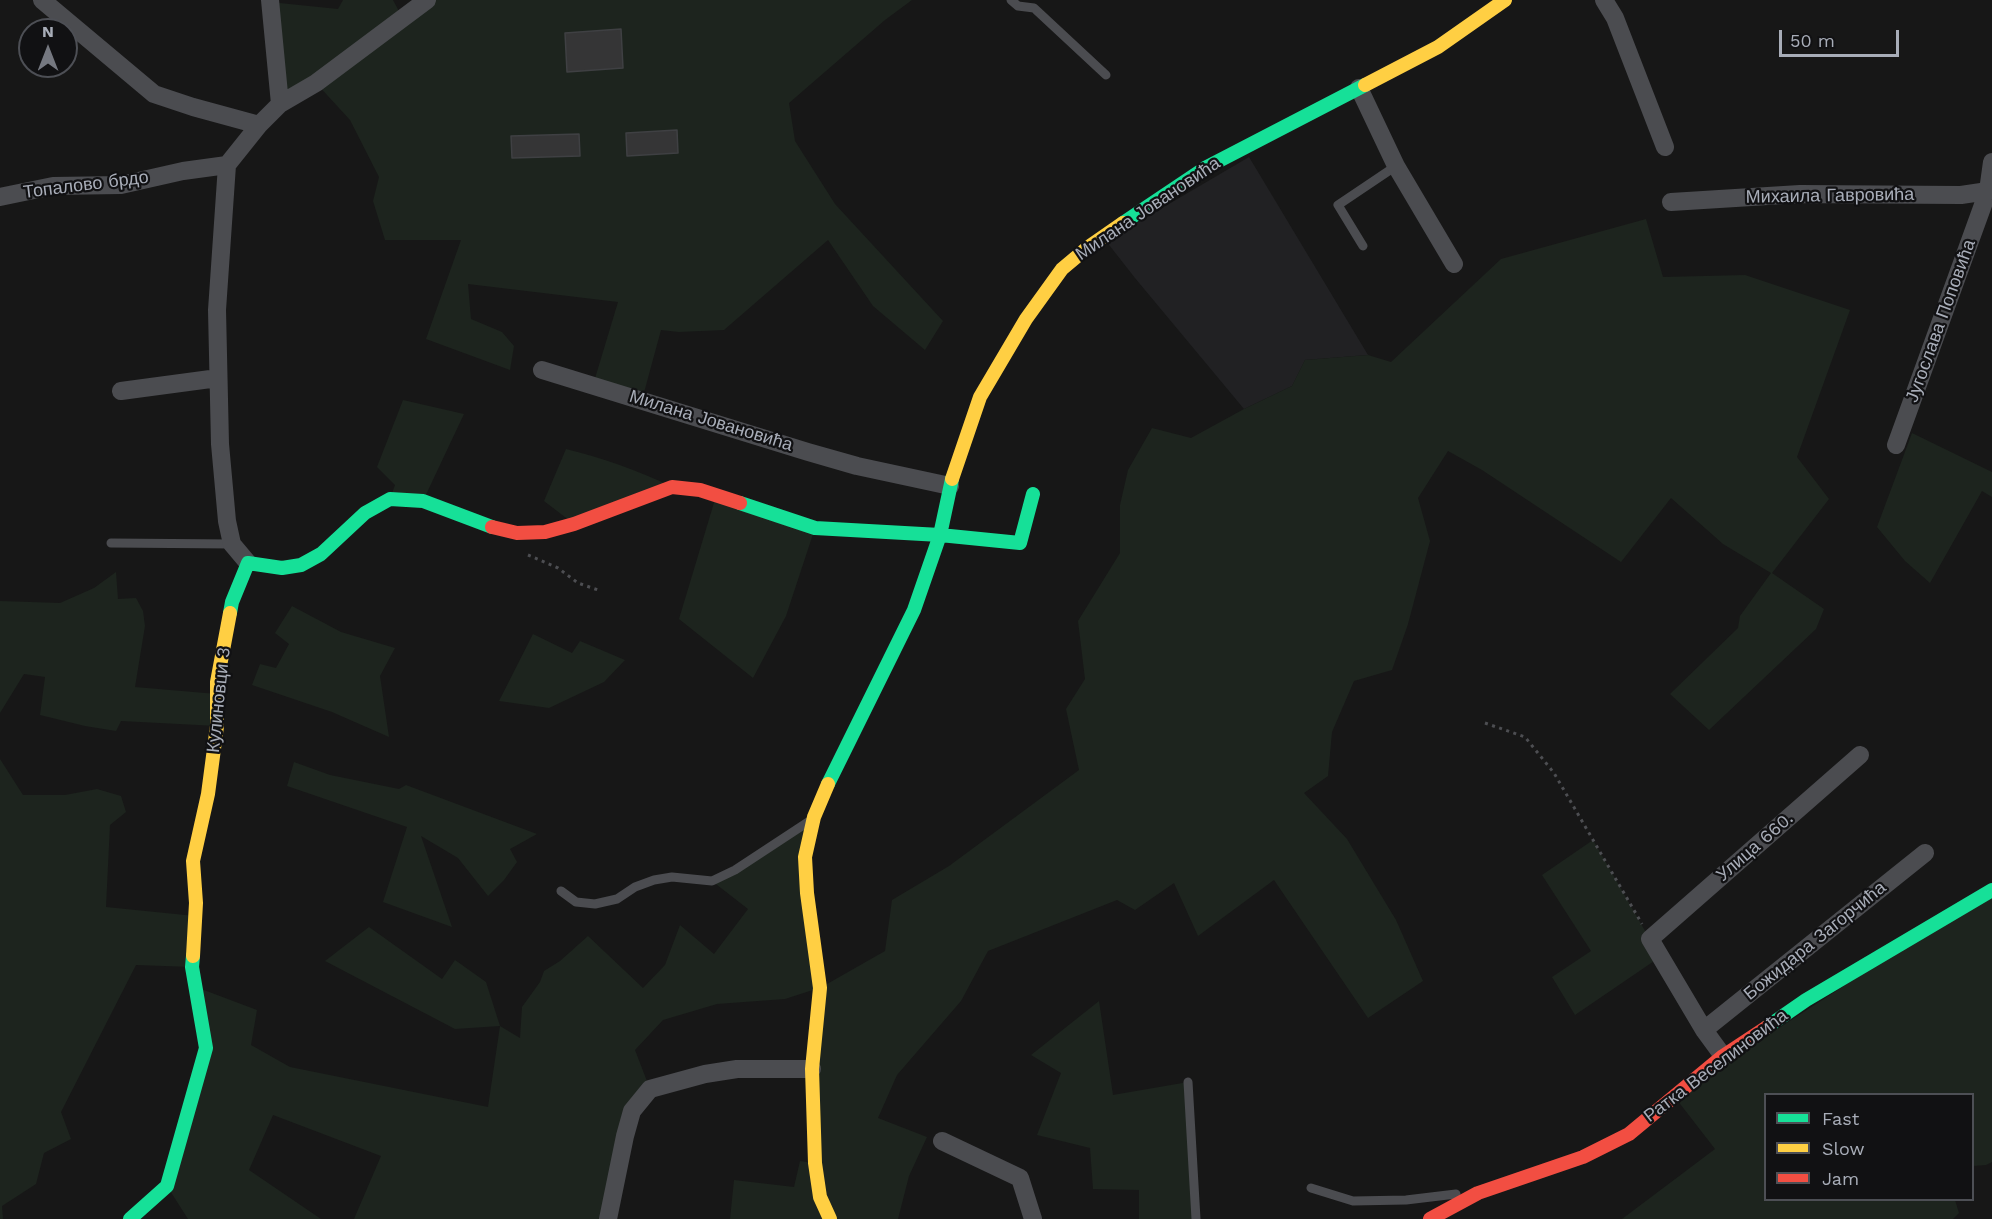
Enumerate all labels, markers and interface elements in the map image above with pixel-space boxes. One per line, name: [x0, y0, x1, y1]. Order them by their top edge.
north arrow: [18, 18, 78, 78]
scale bar: [1782, 18, 1902, 56]
text: N: [42, 22, 54, 41]
text: 50 m: [1790, 30, 1835, 51]
street label: Милана Јовановића: [1072, 153, 1224, 265]
street label: Топалово брдо: [22, 167, 150, 203]
street label: Михаила Гавровића: [1746, 184, 1914, 208]
street label: Југослава Поповића: [1902, 237, 1980, 405]
street label: Милана Јовановића: [627, 386, 795, 456]
street label: Кулиновци 3: [203, 646, 235, 754]
street label: Улица 660.: [1712, 808, 1798, 886]
street label: Божидара Загорчића: [1740, 877, 1890, 1005]
street label: Ратка Веселиновића: [1640, 1005, 1792, 1127]
legend: [1764, 1093, 1974, 1201]
text: Fast: [1822, 1108, 1859, 1129]
text: Slow: [1822, 1138, 1865, 1159]
text: Jam: [1822, 1168, 1859, 1189]

